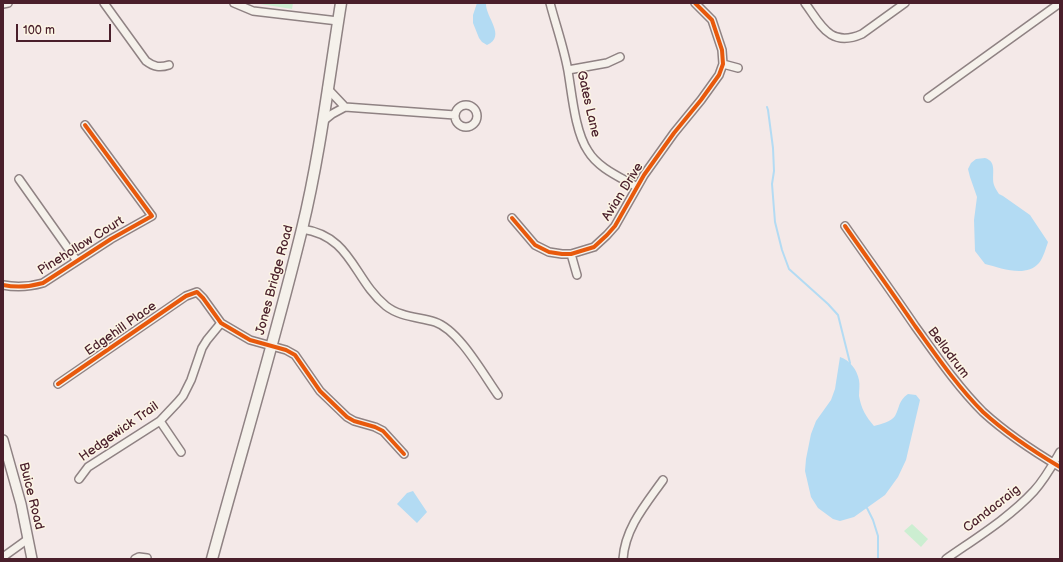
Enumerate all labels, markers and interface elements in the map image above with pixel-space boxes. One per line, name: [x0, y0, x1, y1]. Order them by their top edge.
scale bar: [18, 16, 113, 42]
text: 100 m: [23, 23, 55, 38]
street label: Gates Lane: [573, 69, 603, 139]
street label: Avian Drive: [599, 160, 647, 224]
street label: Pinehollow Court: [35, 213, 127, 279]
street label: Jones Bridge Road: [253, 223, 297, 337]
street label: Edgehill Place: [82, 299, 160, 359]
street label: Belladrum: [924, 324, 972, 382]
street label: Hedgewick Trail: [76, 399, 162, 465]
street label: Buice Road: [15, 461, 47, 531]
street label: Candacraig: [960, 482, 1024, 536]

